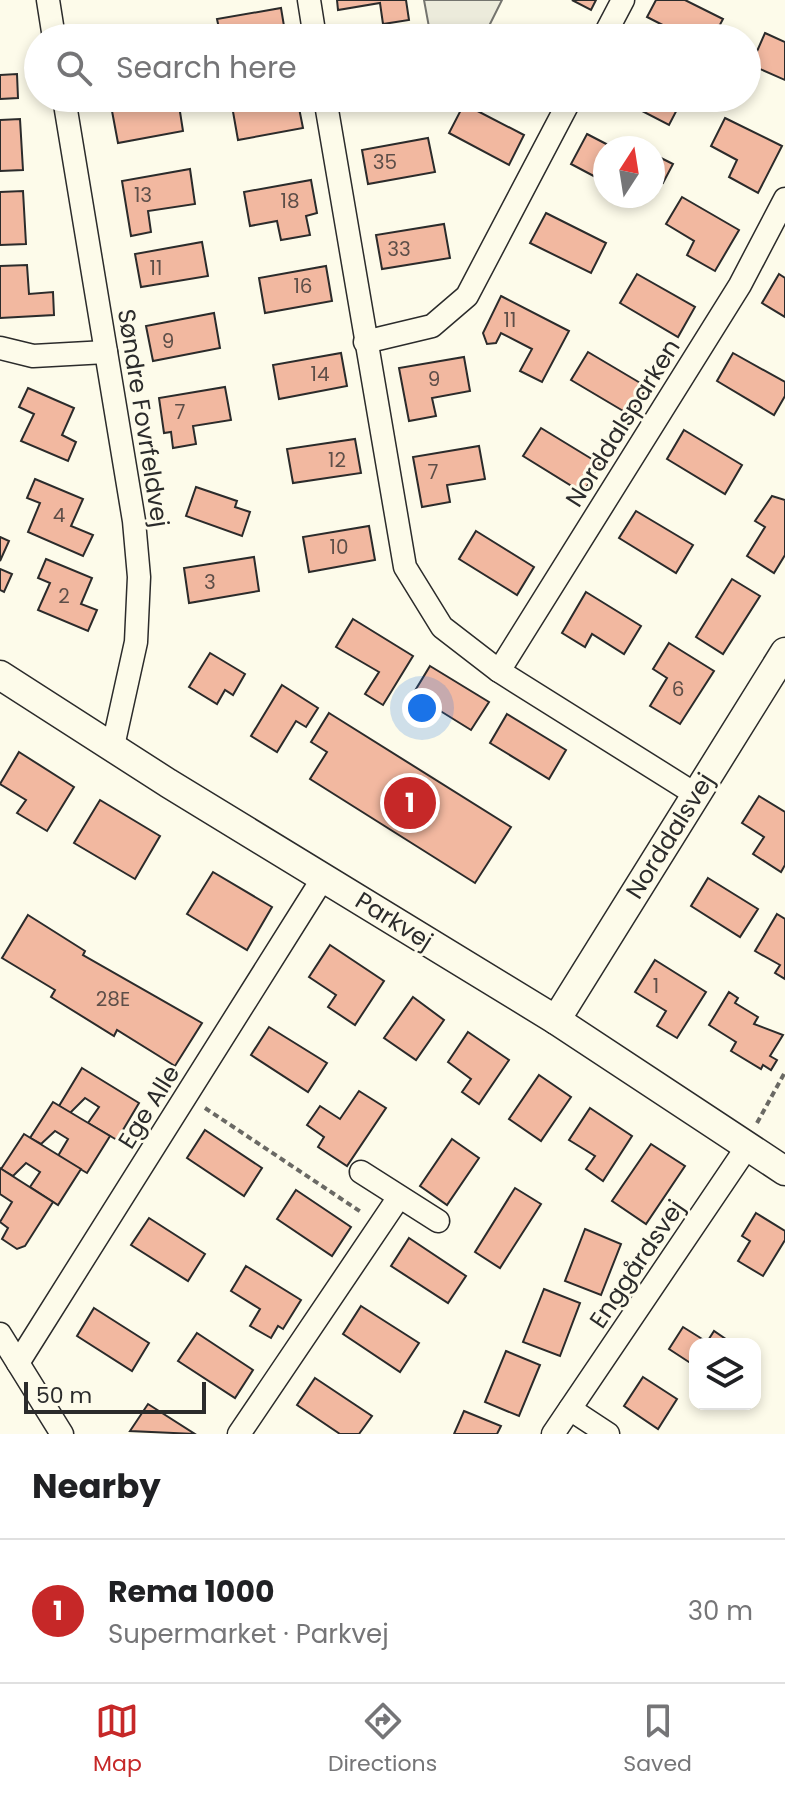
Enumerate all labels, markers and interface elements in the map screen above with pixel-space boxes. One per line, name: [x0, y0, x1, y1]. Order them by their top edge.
search box: [24, 24, 761, 112]
icon: search: [52, 46, 96, 90]
text: Search here: [116, 46, 297, 89]
north arrow: [593, 136, 665, 208]
house number: 35: [373, 148, 397, 176]
house number: 13: [134, 181, 152, 209]
house number: 18: [280, 187, 300, 215]
house number: 33: [387, 235, 411, 263]
house number: 11: [150, 254, 162, 282]
house number: 16: [293, 272, 313, 300]
house number: 11: [504, 306, 516, 334]
street label: Søndre Fovrfeldvej: [110, 307, 177, 529]
house number: 9: [162, 327, 174, 355]
street label: Norddalsparken: [558, 332, 688, 513]
house number: 14: [311, 360, 329, 388]
house number: 9: [428, 365, 440, 393]
house number: 7: [175, 398, 186, 426]
house number: 12: [328, 446, 346, 474]
house number: 7: [428, 458, 439, 486]
house number: 4: [53, 501, 65, 529]
house number: 10: [330, 533, 348, 561]
house number: 3: [204, 568, 216, 596]
house number: 2: [58, 582, 70, 610]
house number: 6: [672, 675, 684, 703]
your location: [402, 688, 442, 728]
street label: Norddalsvej: [618, 767, 721, 905]
pin: 1: [384, 773, 436, 833]
street label: Parkvej: [349, 884, 439, 957]
house number: 1: [653, 972, 659, 1000]
house number: 28E: [96, 985, 130, 1013]
street label: Ege Alle: [110, 1059, 187, 1155]
street label: Enggårdsvej: [581, 1193, 692, 1334]
map controls: [689, 1338, 761, 1410]
button: layers: [689, 1338, 761, 1410]
scale bar: [24, 1378, 206, 1414]
text: 50 m: [36, 1380, 92, 1411]
text: Nearby: [32, 1462, 161, 1510]
text: Rema 1000: [108, 1570, 275, 1613]
text: 1: [53, 1593, 63, 1629]
text: 30 m: [688, 1593, 753, 1629]
text: Supermarket · Parkvej: [108, 1616, 389, 1652]
tab: Map: [93, 1699, 142, 1780]
tab: Directions: [328, 1699, 437, 1780]
tab: Saved: [623, 1699, 692, 1780]

